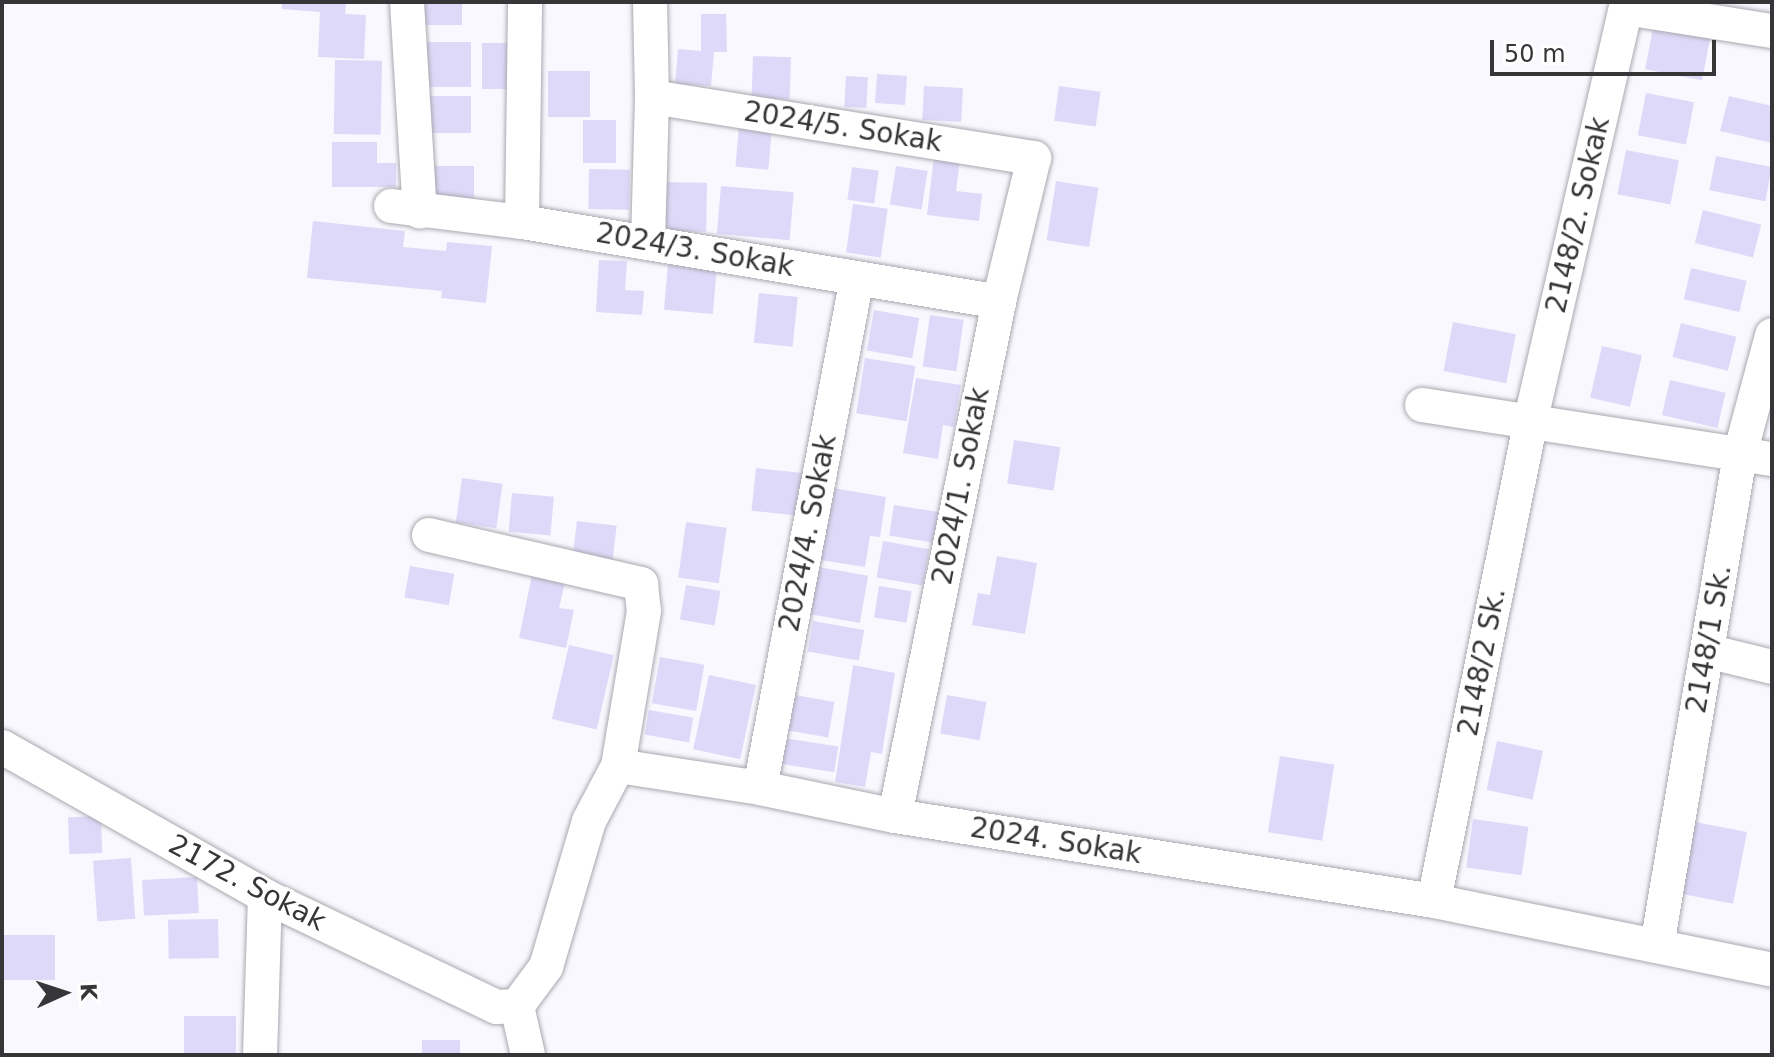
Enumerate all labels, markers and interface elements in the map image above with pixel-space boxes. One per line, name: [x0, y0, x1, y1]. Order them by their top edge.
scale bar: [1494, 24, 1720, 74]
text: 50 m: [1504, 40, 1566, 68]
street label: 2024/5. Sokak: [741, 95, 945, 159]
street label: 2148/2. Sokak: [1539, 114, 1617, 316]
street label: 2024/3. Sokak: [593, 216, 797, 284]
street label: 2024/1. Sokak: [925, 384, 997, 588]
street label: 2024/4. Sokak: [772, 431, 844, 635]
street label: 2148/1 Sk.: [1679, 562, 1739, 716]
street label: 2148/2 Sk.: [1451, 585, 1513, 739]
street label: 2024. Sokak: [968, 811, 1144, 871]
street label: 2172. Sokak: [163, 828, 331, 938]
north arrow: [24, 953, 104, 1033]
text: K: [76, 983, 101, 1001]

